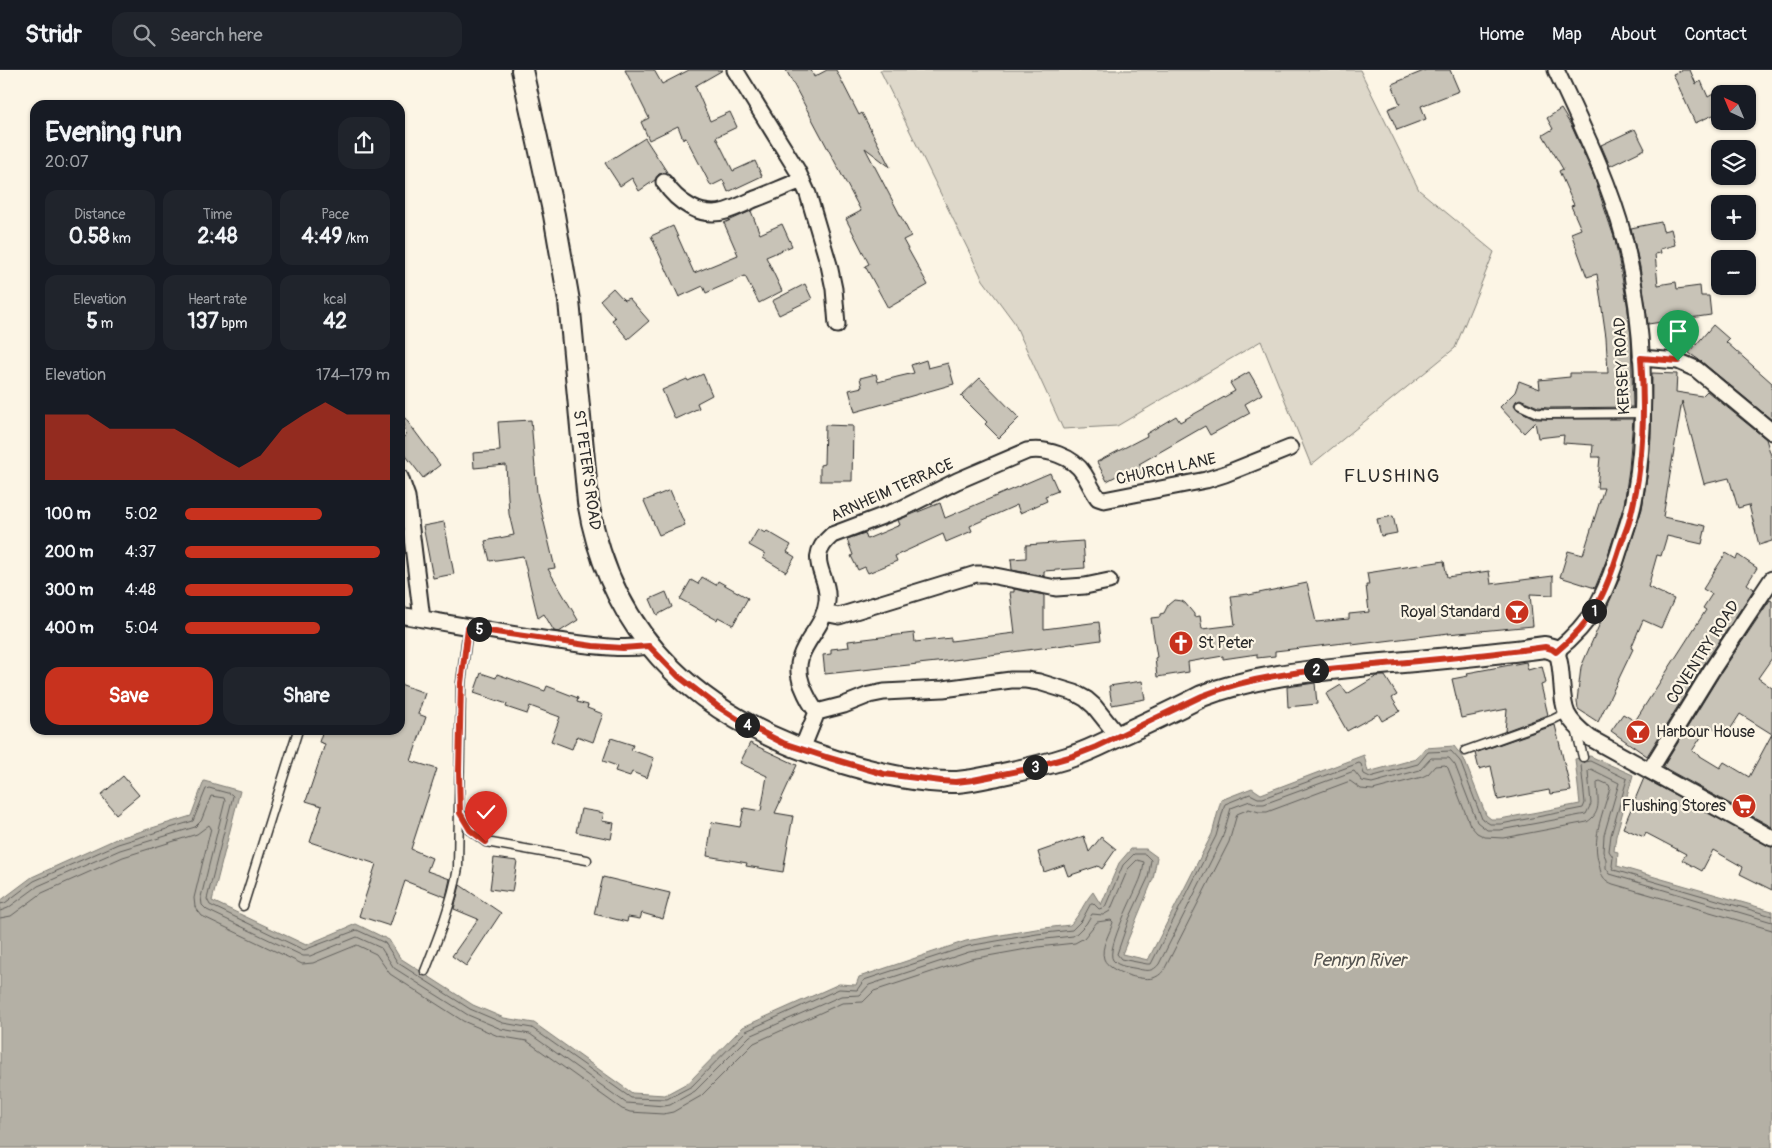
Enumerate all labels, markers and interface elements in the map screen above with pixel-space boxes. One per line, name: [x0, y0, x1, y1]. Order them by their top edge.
search box: [112, 12, 462, 57]
text: Stridr: [25, 20, 82, 49]
icon: search: [130, 21, 158, 49]
text: Search here: [170, 23, 263, 47]
text: Home: [1479, 23, 1524, 46]
text: Map: [1552, 23, 1582, 46]
text: About: [1610, 23, 1656, 46]
text: Contact: [1684, 23, 1747, 46]
north arrow: [1711, 85, 1756, 130]
map controls: [1711, 85, 1756, 295]
text: Evening run: [45, 115, 182, 150]
button: share: [338, 117, 390, 169]
button: layers: [1711, 140, 1756, 185]
text: 20:07: [45, 152, 89, 172]
button: +: [1711, 195, 1756, 240]
text: Distance: [74, 206, 125, 223]
text: Time: [203, 206, 232, 223]
text: Pace: [321, 206, 349, 223]
text: 0.58: [69, 223, 110, 250]
text: 2:48: [197, 223, 238, 250]
text: 4:49: [302, 223, 342, 250]
text: km: [110, 230, 131, 247]
text: /km: [342, 230, 369, 247]
button: −: [1711, 250, 1756, 295]
text: Elevation: [73, 291, 127, 308]
text: Heart rate: [188, 291, 247, 308]
text: kcal: [324, 291, 347, 308]
text: 5: [86, 308, 98, 335]
text: 137: [187, 308, 219, 335]
text: 42: [323, 308, 347, 335]
pin: [1657, 310, 1699, 361]
text: m: [98, 315, 113, 332]
text: bpm: [219, 315, 247, 332]
street label: KERSEY ROAD: [1609, 317, 1635, 415]
icon: arrive: [1664, 317, 1692, 345]
text: Elevation: [45, 365, 106, 385]
text: 174–179 m: [316, 365, 390, 385]
street label: ST PETER'S ROAD: [569, 409, 605, 531]
street label: CHURCH LANE: [1114, 449, 1218, 489]
street label: ARNHEIM TERRACE: [827, 454, 957, 526]
district label: FLUSHING: [1344, 464, 1440, 488]
text: 100 m: [45, 504, 91, 524]
text: 5:02: [125, 504, 158, 524]
text: 200 m: [45, 542, 93, 562]
text: 4:37: [125, 542, 156, 562]
text: 300 m: [45, 580, 93, 600]
text: 4:48: [125, 580, 156, 600]
street label: COVENTRY ROAD: [1662, 597, 1744, 707]
pin: 1: [1582, 598, 1606, 624]
bar icon: Royal Standard: [1504, 599, 1530, 625]
place label: Royal Standard: [1400, 602, 1500, 622]
text: 1: [1592, 603, 1597, 620]
pin: 5: [466, 616, 492, 642]
text: 400 m: [45, 618, 94, 638]
text: 5:04: [125, 618, 158, 638]
text: 5: [476, 621, 483, 638]
church icon: St Peter: [1168, 630, 1194, 656]
place label: St Peter: [1198, 633, 1254, 653]
pin: 2: [1304, 658, 1328, 682]
text: 2: [1313, 662, 1320, 679]
button: Save: [45, 667, 213, 725]
button: Share: [223, 667, 390, 725]
pin: 4: [734, 712, 760, 738]
text: 4: [743, 717, 752, 734]
bar icon: Harbour House: [1625, 719, 1651, 745]
place label: Harbour House: [1656, 722, 1755, 742]
pin: 3: [1022, 754, 1048, 780]
text: 3: [1032, 759, 1039, 776]
pin: [465, 791, 507, 842]
supermarket icon: Flushing Stores: [1731, 793, 1757, 819]
place label: Flushing Stores: [1622, 796, 1726, 816]
icon: check: [472, 798, 500, 826]
water label: Penryn River: [1312, 949, 1409, 972]

